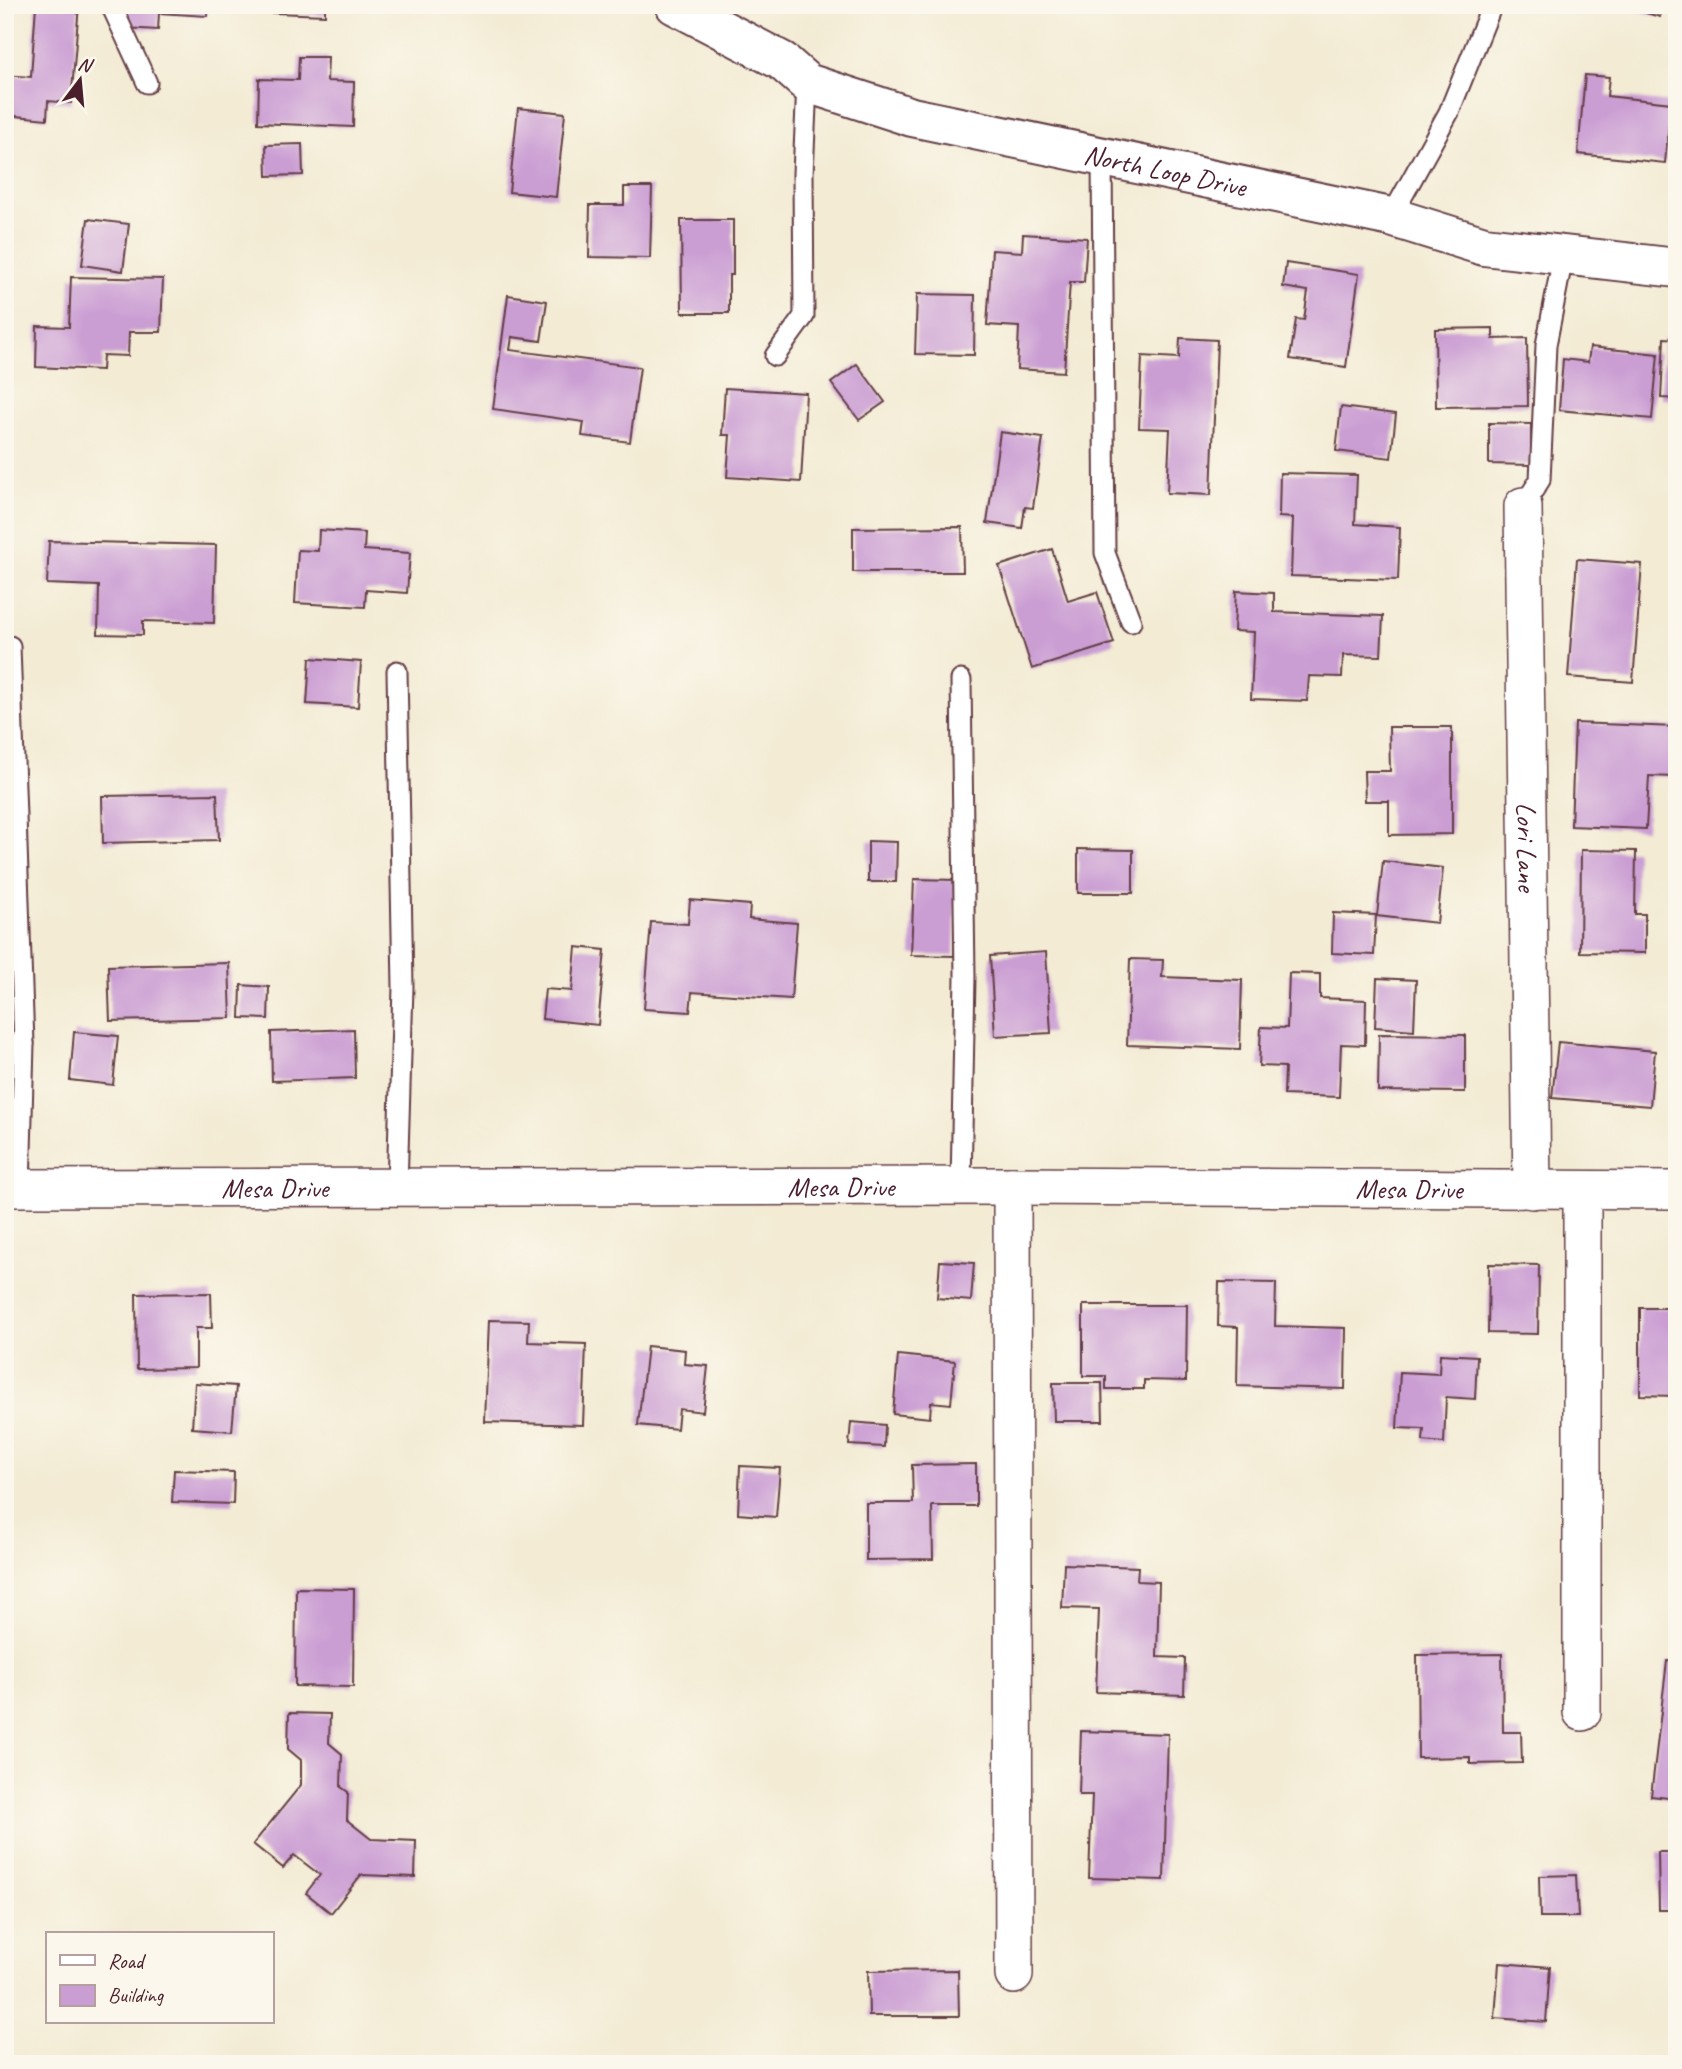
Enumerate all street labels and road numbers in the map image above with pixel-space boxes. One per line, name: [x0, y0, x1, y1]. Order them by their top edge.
street label: North Loop Drive: [1081, 136, 1251, 204]
street label: Lori Lane: [1509, 802, 1546, 894]
street label: Mesa Drive: [788, 1169, 896, 1204]
street label: Mesa Drive: [222, 1170, 330, 1205]
street label: Mesa Drive: [1355, 1171, 1464, 1206]

